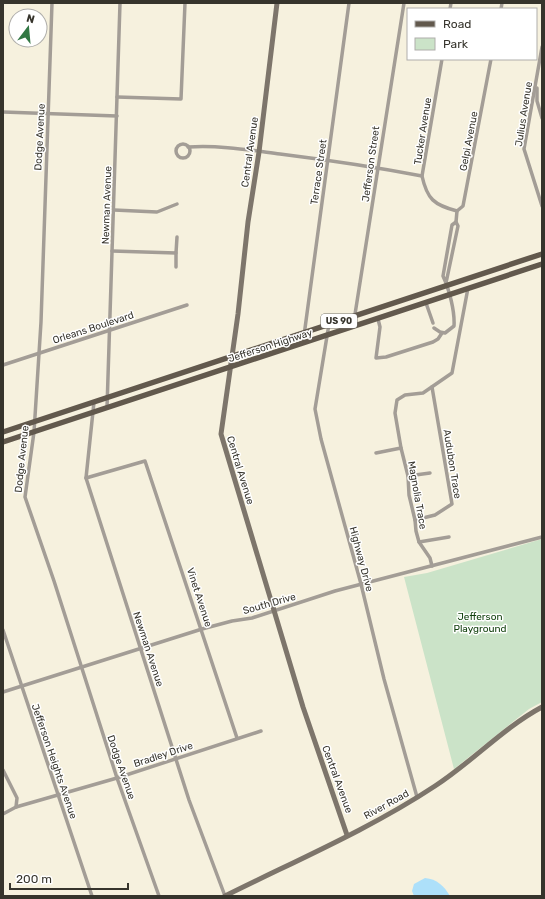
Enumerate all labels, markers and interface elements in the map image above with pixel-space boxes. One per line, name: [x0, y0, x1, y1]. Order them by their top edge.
north arrow: [8, 8, 48, 48]
legend: [407, 8, 537, 60]
text: N: [25, 12, 36, 26]
text: Road: [443, 17, 471, 31]
text: Park: [443, 37, 469, 51]
street label: Julius Avenue: [513, 80, 535, 147]
street label: Tucker Avenue: [412, 96, 434, 166]
street label: Dodge Avenue: [32, 103, 48, 171]
street label: Gelpi Avenue: [457, 110, 481, 172]
street label: Central Avenue: [239, 116, 261, 188]
street label: Jefferson Street: [360, 125, 382, 203]
street label: Terrace Street: [308, 139, 330, 206]
street label: Newman Avenue: [100, 165, 114, 244]
street label: Orleans Boulevard: [51, 309, 135, 347]
road number: US 90: [321, 314, 357, 328]
street label: Jefferson Highway: [227, 327, 314, 365]
street label: Dodge Avenue: [13, 425, 32, 493]
street label: Audubon Trace: [441, 429, 463, 500]
street label: Central Avenue: [224, 435, 256, 506]
street label: Magnolia Trace: [405, 460, 429, 531]
street label: Highway Drive: [347, 526, 376, 593]
street label: Vinet Avenue: [184, 566, 214, 629]
street label: South Drive: [241, 591, 298, 617]
street label: Newman Avenue: [130, 610, 166, 689]
park label: Jefferson Playground: [453, 611, 507, 635]
street label: Jefferson Heights Avenue: [29, 702, 80, 821]
street label: Dodge Avenue: [104, 734, 138, 801]
street label: Bradley Drive: [132, 740, 195, 770]
street label: Central Avenue: [319, 744, 355, 815]
street label: River Road: [362, 788, 411, 822]
scale bar: [10, 865, 128, 891]
text: 200 m: [16, 872, 52, 886]

